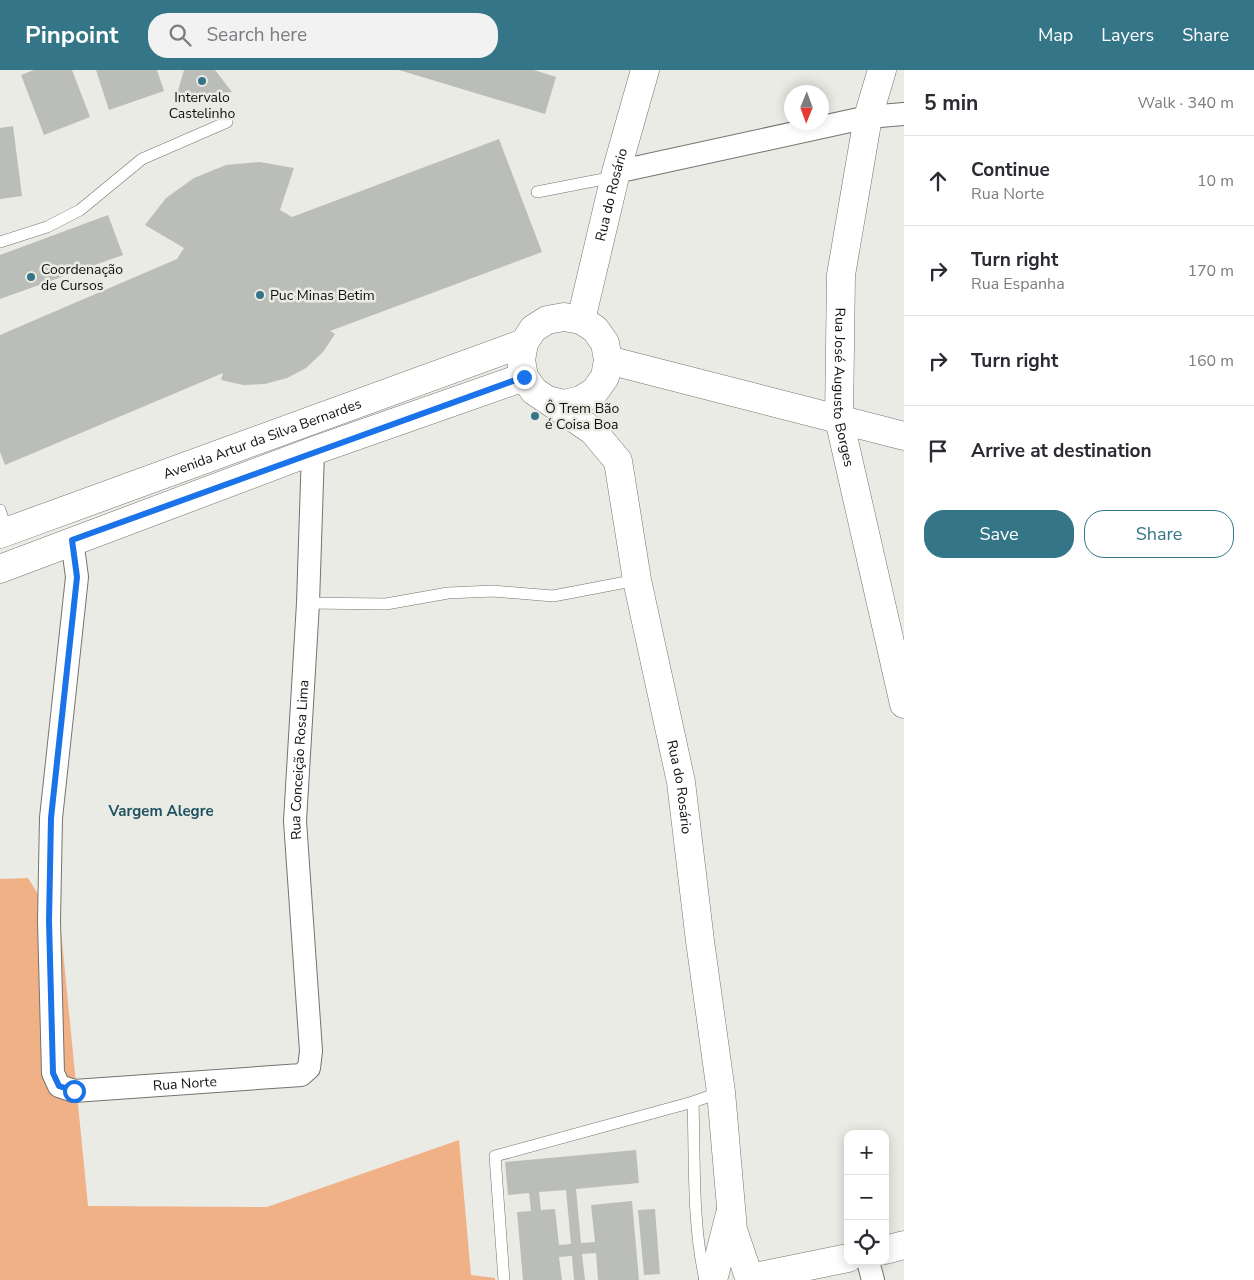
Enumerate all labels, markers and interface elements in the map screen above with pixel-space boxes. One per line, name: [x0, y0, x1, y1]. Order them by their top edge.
search box: [148, 13, 498, 58]
text: Pinpoint: [25, 19, 118, 51]
icon: search: [166, 21, 194, 49]
text: Search here: [206, 22, 307, 48]
text: Map: [1038, 23, 1073, 47]
text: Layers: [1101, 23, 1154, 47]
text: Share: [1182, 23, 1229, 47]
marker: Intervalo Castelinho: [196, 75, 208, 87]
north arrow: [784, 85, 829, 130]
place label: Intervalo Castelinho: [169, 88, 236, 123]
text: 5 min: [924, 89, 978, 117]
text: Walk · 340 m: [1138, 92, 1234, 114]
street label: Rua do Rosário: [591, 146, 632, 243]
text: Continue: [971, 157, 1050, 183]
icon: ahead: [924, 167, 952, 195]
text: 10 m: [1197, 170, 1234, 192]
text: Rua Norte: [971, 183, 1044, 205]
text: Turn right: [971, 247, 1058, 273]
icon: right: [924, 257, 952, 285]
place label: Coordenação de Cursos: [41, 260, 123, 295]
text: 170 m: [1187, 260, 1234, 282]
marker: Coordenação de Cursos: [25, 271, 37, 283]
text: Rua Espanha: [971, 273, 1065, 295]
place label: Puc Minas Betim: [270, 286, 375, 305]
marker: Puc Minas Betim: [254, 289, 266, 301]
street label: Rua José Augusto Borges: [829, 307, 859, 469]
icon: right: [924, 347, 952, 375]
text: Turn right: [971, 348, 1058, 374]
text: 160 m: [1187, 350, 1234, 372]
route end: [513, 366, 536, 389]
street label: Avenida Artur da Silva Bernardes: [160, 394, 364, 483]
place label: Ô Trem Bão é Coisa Boa: [545, 399, 620, 434]
marker: Ô Trem Bão é Coisa Boa: [529, 410, 541, 422]
icon: arrive: [924, 437, 952, 465]
text: Arrive at destination: [971, 438, 1152, 464]
button: Save: [924, 510, 1074, 558]
button: Share: [1084, 510, 1234, 558]
street label: Rua Conceição Rosa Lima: [285, 679, 313, 841]
street label: Rua do Rosário: [663, 738, 697, 835]
district label: Vargem Alegre: [107, 801, 214, 821]
street label: Rua Norte: [152, 1071, 217, 1095]
route start: [63, 1080, 86, 1103]
map controls: [844, 1130, 889, 1265]
button: +: [844, 1130, 889, 1175]
button: −: [844, 1175, 889, 1220]
button: locate: [844, 1220, 889, 1265]

